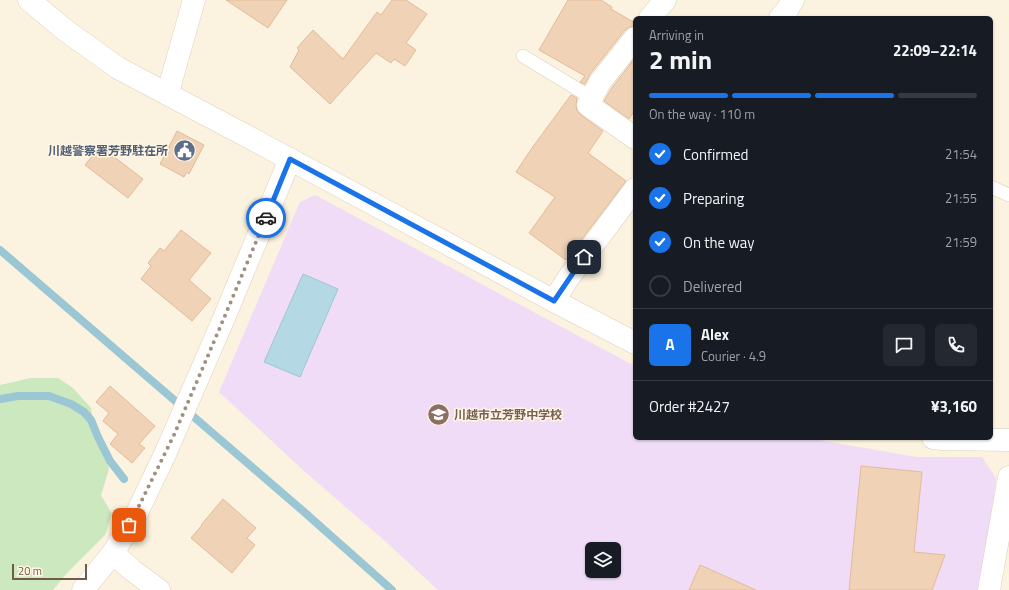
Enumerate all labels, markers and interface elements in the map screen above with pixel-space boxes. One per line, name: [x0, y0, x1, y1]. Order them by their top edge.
text: Arriving in: [649, 25, 704, 45]
text: 22:09–22:14: [893, 39, 977, 62]
text: 2 min: [649, 40, 712, 79]
text: On the way · 110 m: [649, 104, 755, 124]
public building icon: 川越警察署芳野駐在所: [171, 138, 197, 164]
place label: 川越警察署芳野駐在所: [48, 141, 168, 160]
icon: check: [649, 143, 671, 165]
text: Confirmed: [683, 143, 748, 166]
text: 21:54: [945, 144, 977, 164]
icon: check: [649, 187, 671, 209]
text: Preparing: [683, 187, 744, 210]
text: 21:55: [945, 188, 977, 208]
courier: [246, 198, 286, 238]
icon: car: [255, 207, 277, 229]
icon: check: [649, 231, 671, 253]
text: On the way: [683, 231, 755, 254]
text: 21:59: [945, 232, 977, 252]
pin: [567, 240, 601, 274]
icon: home: [573, 246, 595, 268]
text: Delivered: [683, 275, 742, 298]
text: Alex: [701, 323, 729, 346]
button: chat: [883, 324, 925, 366]
button: phone: [935, 324, 977, 366]
text: A: [665, 333, 675, 356]
text: Courier · 4.9: [701, 346, 766, 366]
text: Order #2427: [649, 395, 730, 418]
text: ¥3,160: [931, 395, 977, 418]
school or university icon: 川越市立芳野中学校: [426, 402, 452, 428]
place label: 川越市立芳野中学校: [454, 405, 562, 424]
pin: [112, 508, 146, 542]
icon: bag: [118, 514, 140, 536]
map controls: [585, 542, 621, 578]
button: layers: [585, 542, 621, 578]
scale bar: [12, 562, 87, 581]
text: 20 m: [18, 563, 42, 579]

